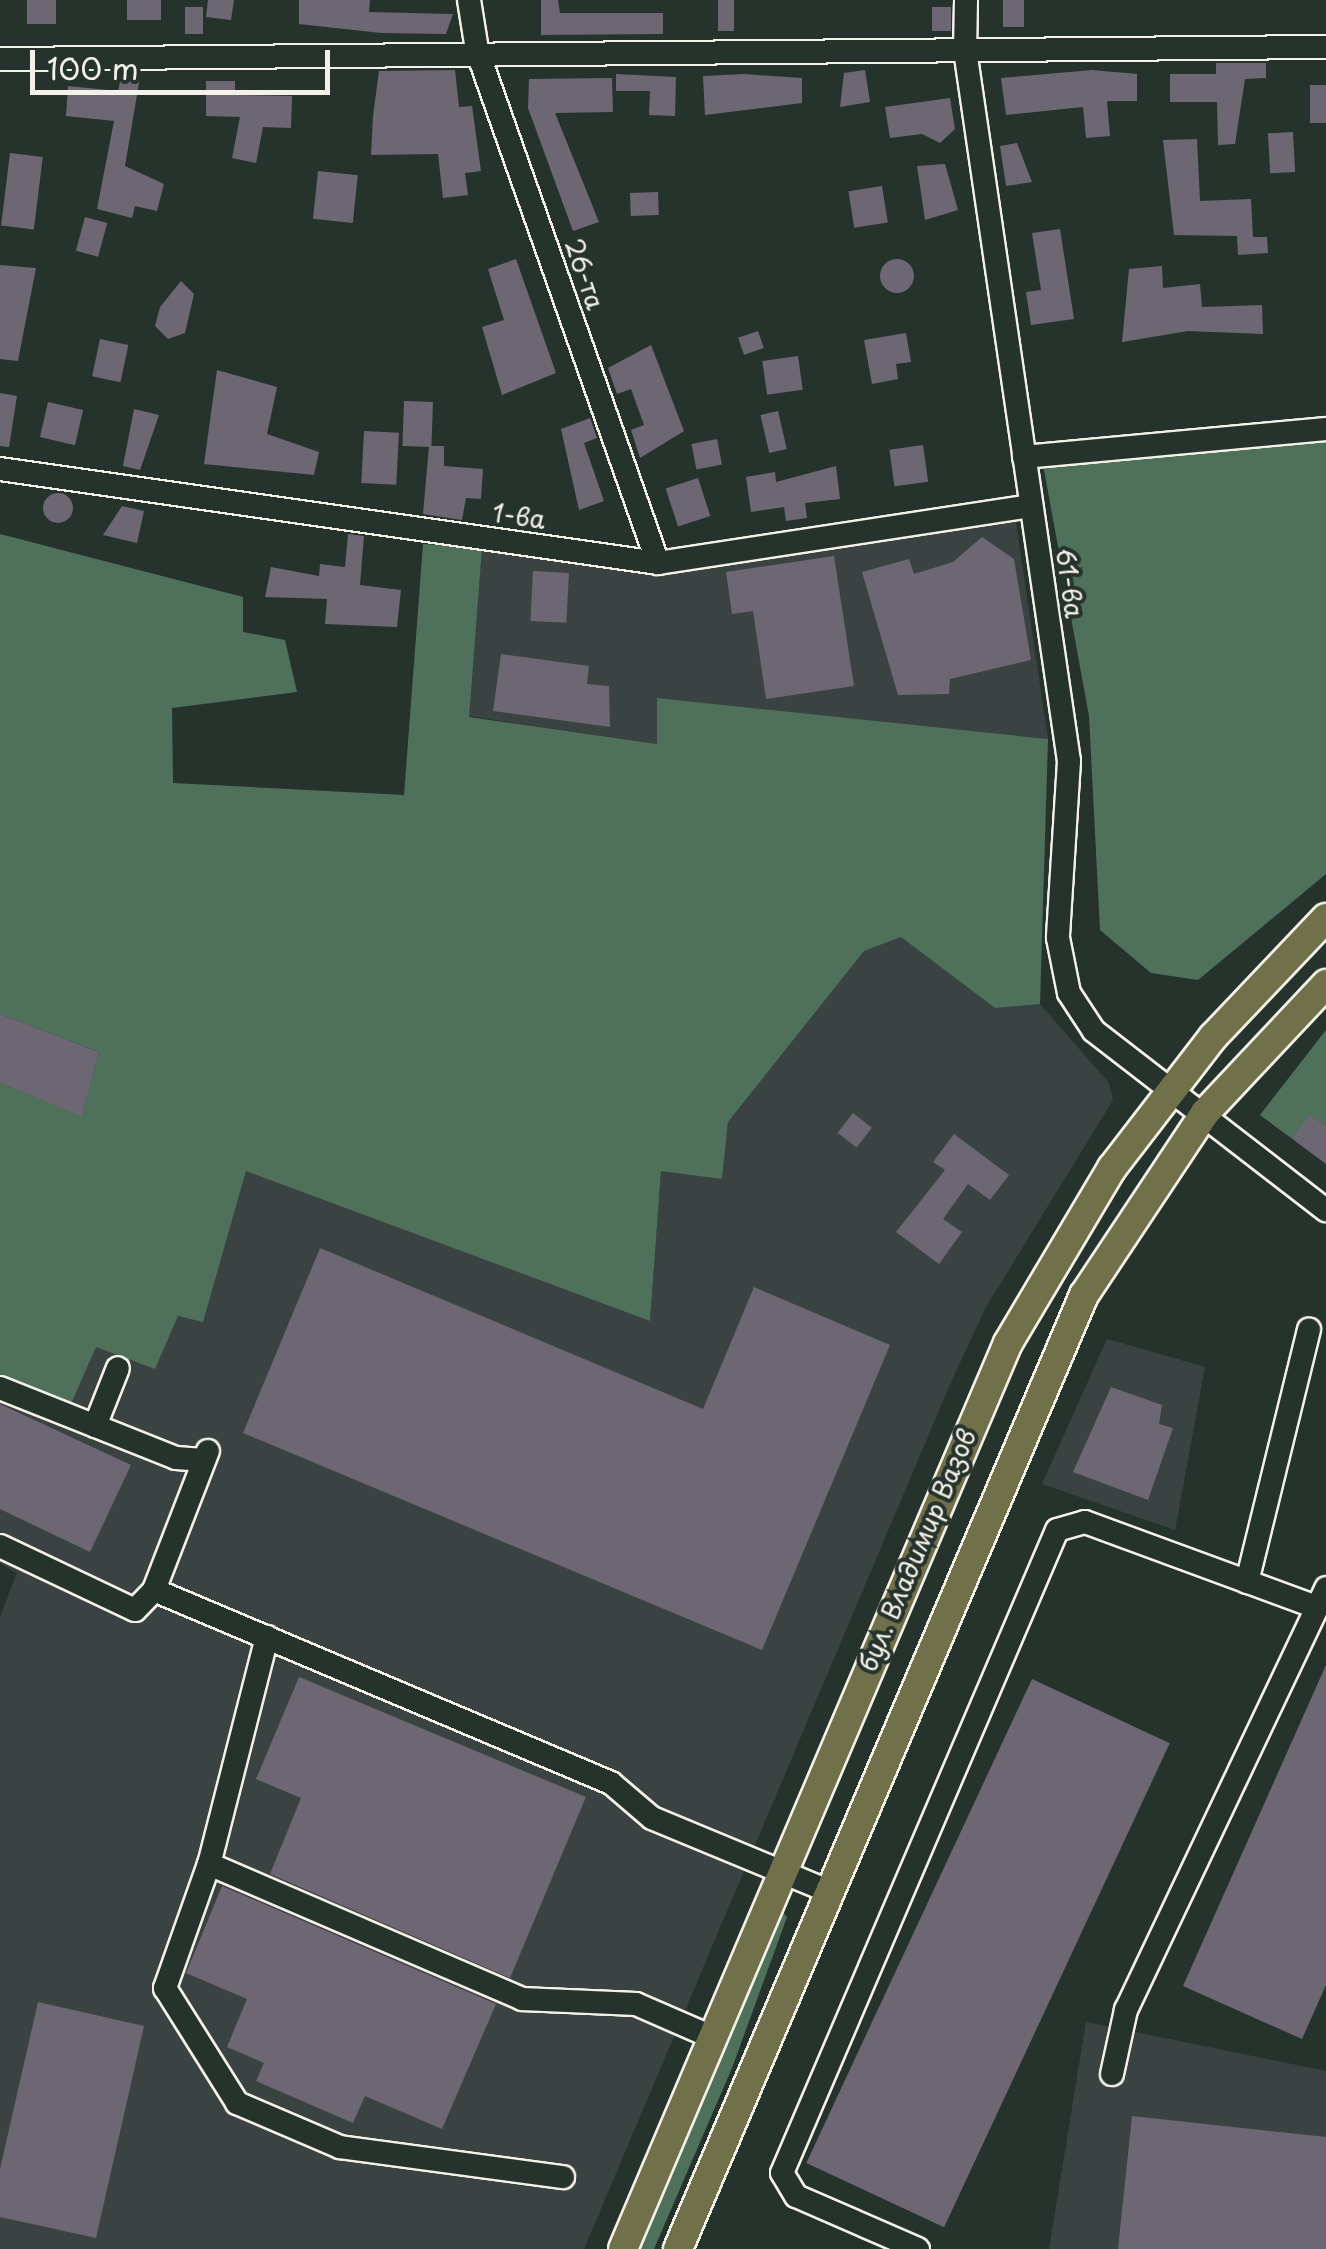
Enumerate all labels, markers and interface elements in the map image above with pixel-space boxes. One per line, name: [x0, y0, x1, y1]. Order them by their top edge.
scale bar: [35, 30, 335, 92]
text: 100 m: [47, 45, 139, 90]
street label: 26-та: [559, 235, 611, 313]
street label: 1-ва: [491, 497, 547, 535]
street label: 61-ва: [1050, 546, 1090, 620]
street label: бул. Владимир Вазов: [852, 1424, 982, 1676]

